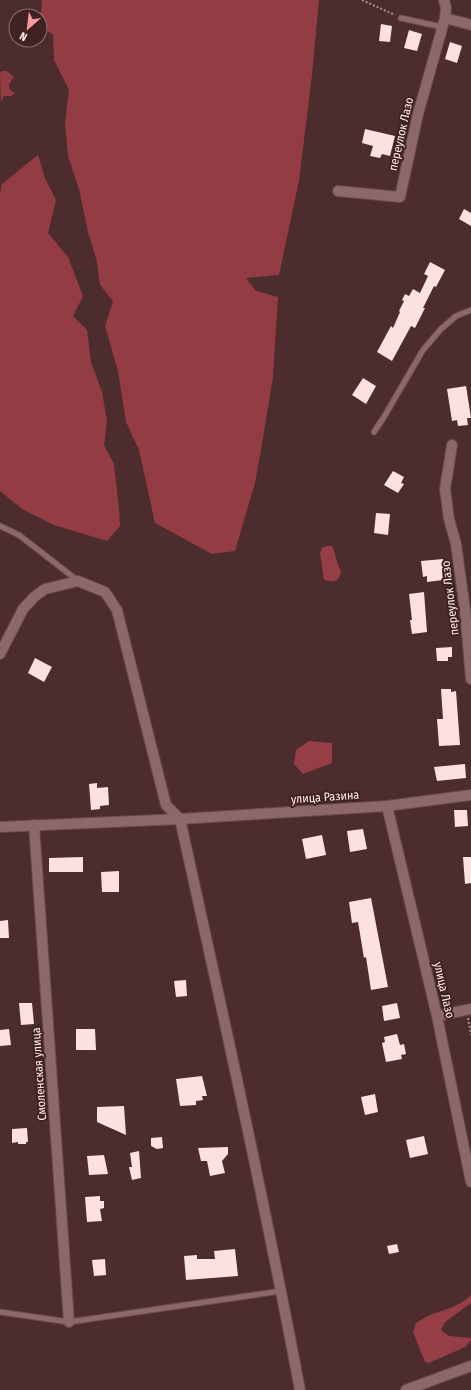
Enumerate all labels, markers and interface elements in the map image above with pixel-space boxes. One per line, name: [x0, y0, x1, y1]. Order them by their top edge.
north arrow: [8, 8, 48, 48]
text: N: [18, 29, 30, 44]
street label: переулок Лазо: [386, 96, 416, 172]
street label: переулок Лазо: [438, 560, 462, 636]
street label: улица Разина: [290, 788, 360, 806]
street label: улица Лазо: [431, 960, 457, 1020]
street label: Смоленская улица: [29, 1027, 49, 1121]

